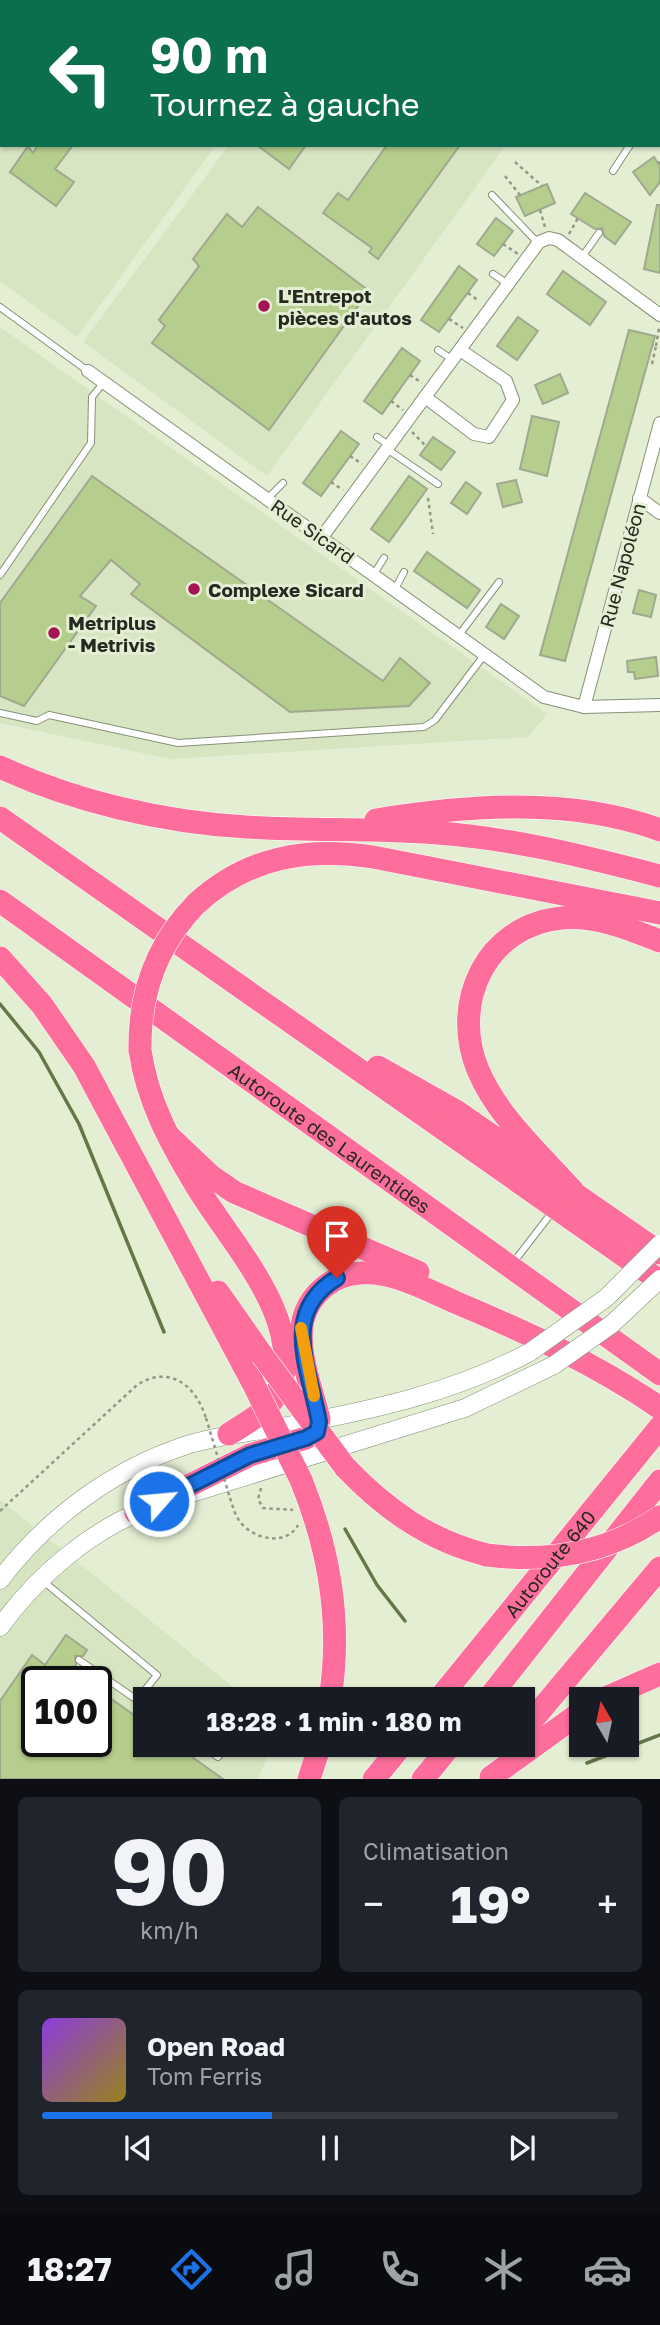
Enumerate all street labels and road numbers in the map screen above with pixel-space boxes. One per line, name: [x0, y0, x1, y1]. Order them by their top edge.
street label: Rue Sicard: [267, 494, 359, 568]
street label: Rue Napoléon: [594, 500, 650, 630]
street label: Autoroute des Laurentides: [225, 1058, 435, 1217]
street label: Autoroute 640: [499, 1505, 600, 1621]

